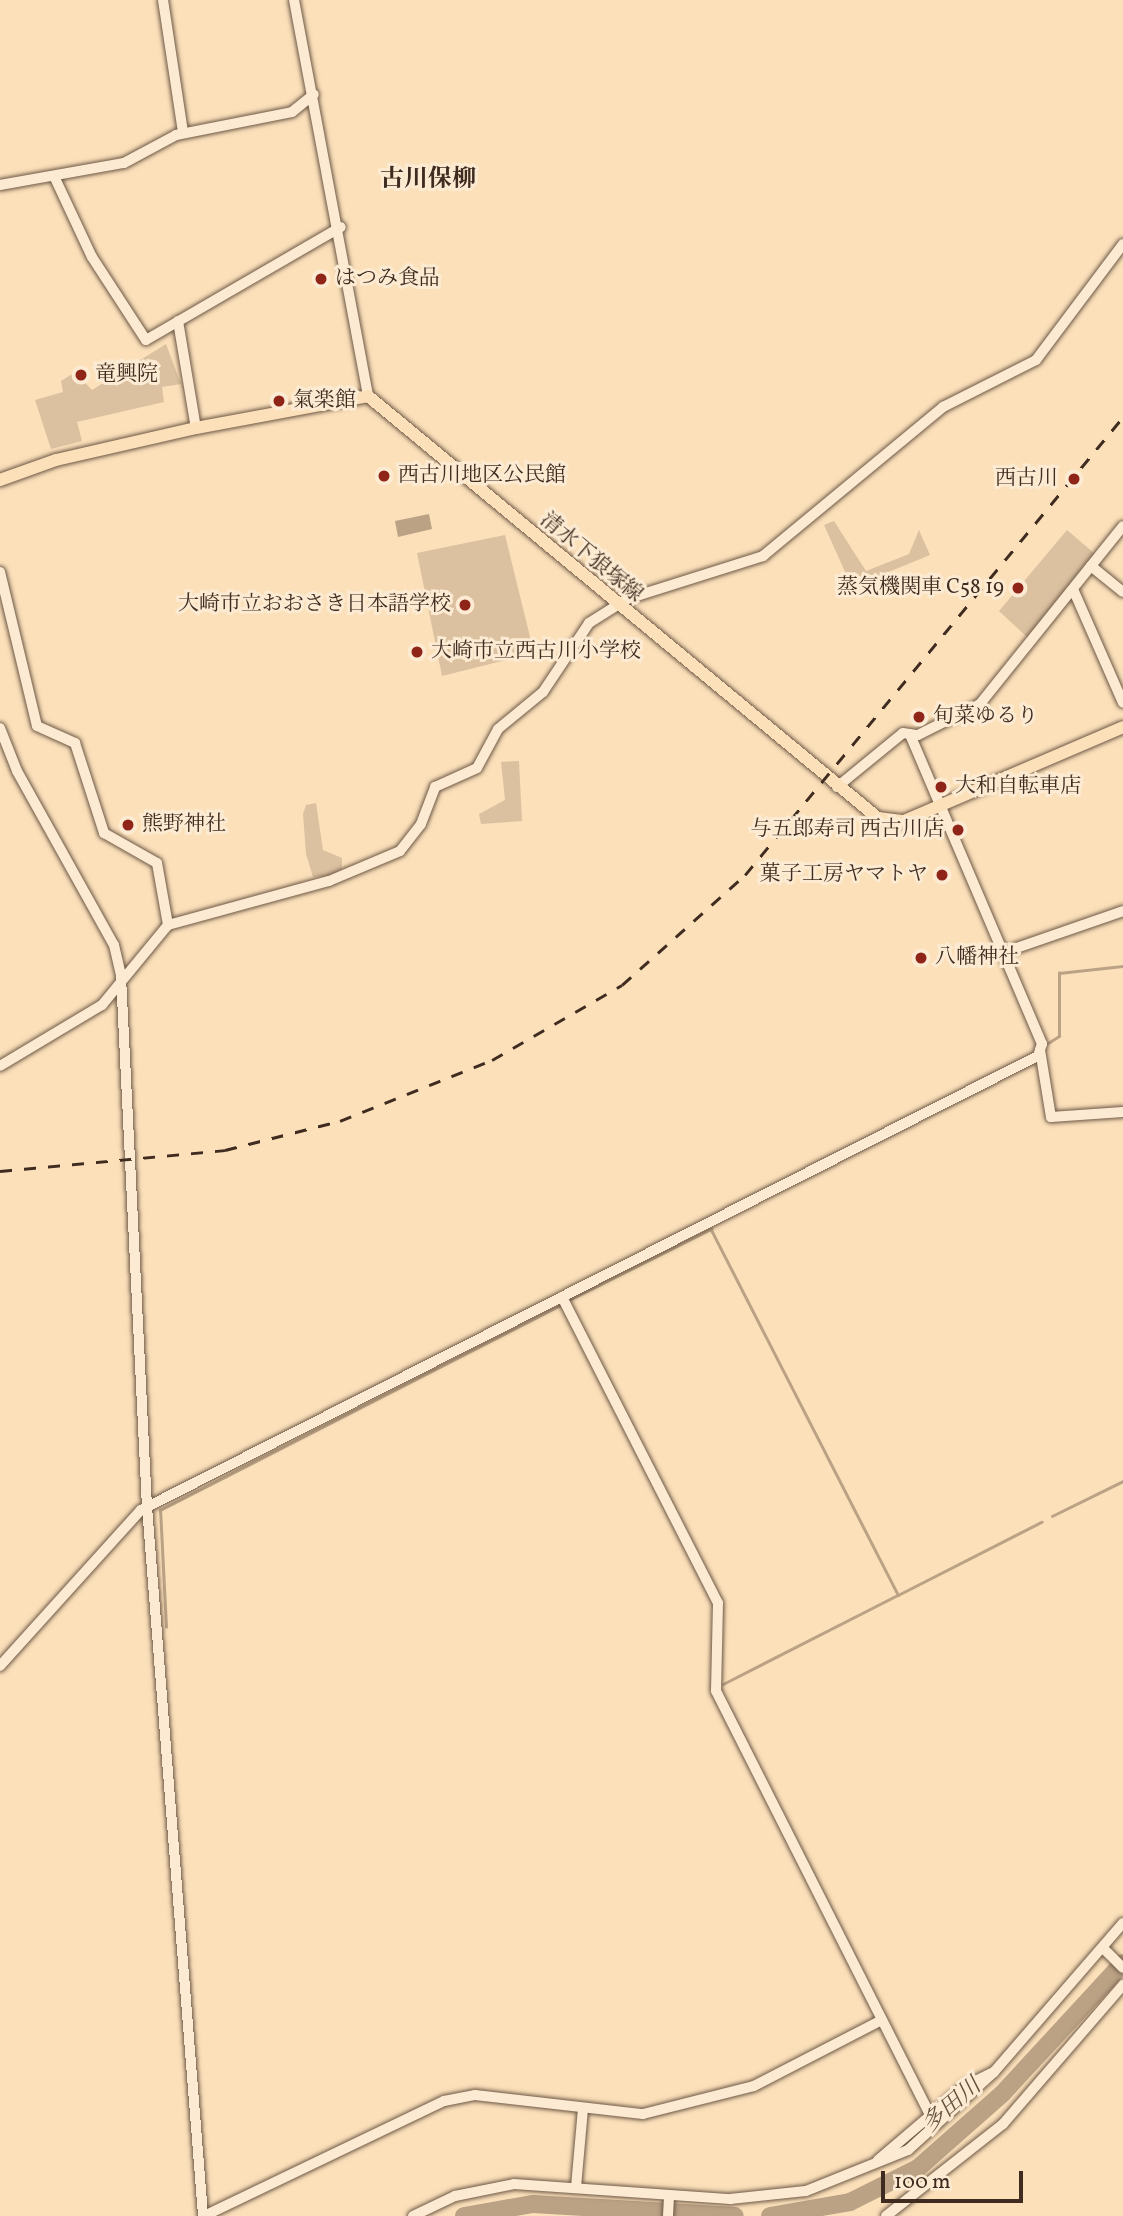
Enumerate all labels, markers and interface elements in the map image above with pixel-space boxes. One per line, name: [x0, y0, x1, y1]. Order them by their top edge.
district label: 古川保柳: [380, 167, 476, 195]
place label: はつみ食品: [335, 266, 440, 292]
marker: はつみ食品: [313, 271, 329, 287]
place label: 竜興院: [95, 362, 158, 388]
marker: 竜興院: [73, 367, 89, 383]
place label: 氣楽館: [293, 388, 356, 414]
marker: 氣楽館: [271, 393, 287, 409]
place label: 西古川地区公民館: [398, 463, 566, 489]
place label: 西古川: [995, 466, 1058, 492]
marker: 西古川地区公民館: [376, 468, 392, 484]
marker: 西古川: [1064, 469, 1084, 489]
street label: 清水下狼塚線: [535, 508, 647, 608]
place label: 蒸気機関車 C58 19: [837, 575, 1004, 601]
marker: 蒸気機関車 C58 19: [1010, 580, 1026, 596]
place label: 大崎市立おおさき日本語学校: [178, 592, 451, 618]
marker: 大崎市立おおさき日本語学校: [457, 597, 473, 613]
place label: 大崎市立西古川小学校: [431, 639, 641, 665]
marker: 大崎市立西古川小学校: [409, 644, 425, 660]
place label: 旬菜ゆるり: [933, 704, 1038, 730]
marker: 旬菜ゆるり: [911, 709, 927, 725]
place label: 大和自転車店: [955, 774, 1081, 800]
marker: 大和自転車店: [933, 779, 949, 795]
place label: 熊野神社: [142, 812, 226, 838]
marker: 熊野神社: [120, 817, 136, 833]
place label: 与五郎寿司 西古川店: [751, 817, 944, 843]
marker: 与五郎寿司 西古川店: [950, 822, 966, 838]
place label: 菓子工房ヤマトヤ: [760, 862, 928, 888]
marker: 菓子工房ヤマトヤ: [934, 867, 950, 883]
place label: 八幡神社: [935, 945, 1019, 971]
marker: 八幡神社: [913, 950, 929, 966]
water label: 多田川: [917, 2073, 987, 2139]
scale bar: [885, 2156, 1027, 2200]
text: 100 m: [894, 2168, 951, 2197]

